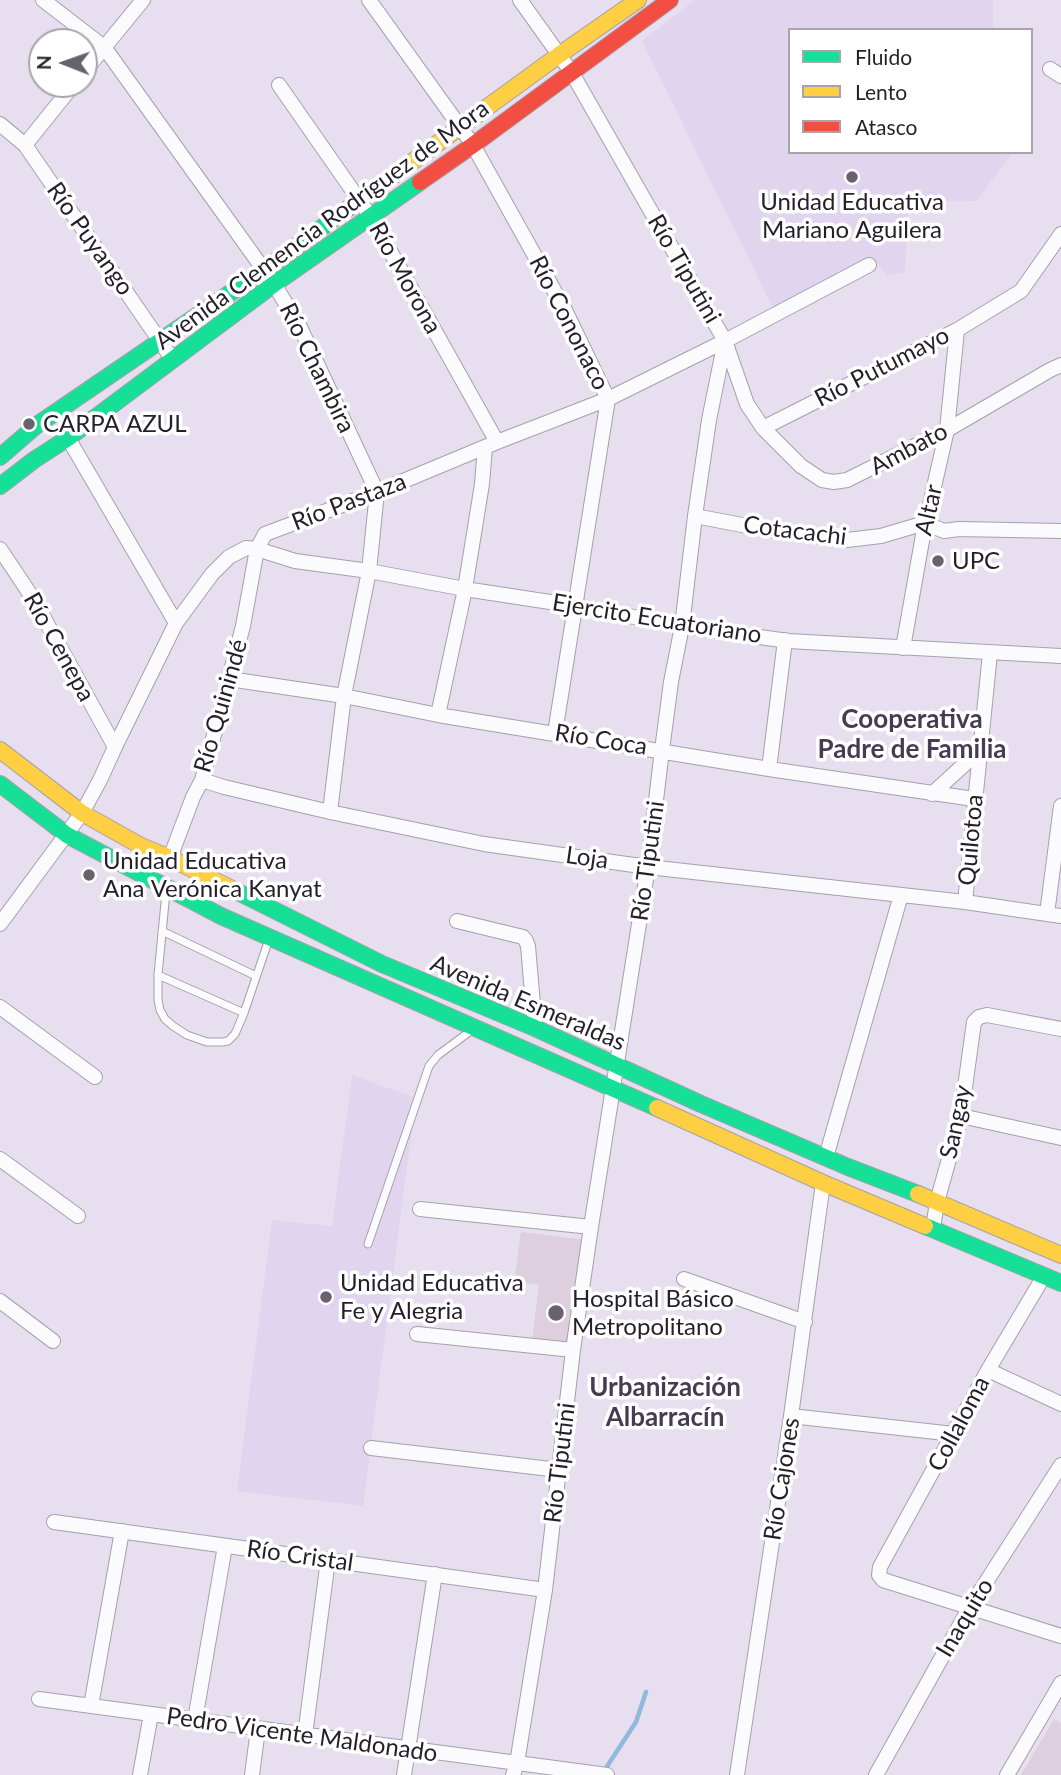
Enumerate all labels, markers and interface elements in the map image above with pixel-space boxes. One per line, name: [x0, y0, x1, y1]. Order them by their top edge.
north arrow: [28, 28, 98, 98]
legend: [788, 28, 1033, 154]
text: Fluido: [855, 44, 912, 69]
text: N: [32, 55, 55, 70]
text: Lento: [855, 79, 907, 104]
street label: Avenida Clemencia Rodríguez de Mora: [149, 94, 495, 356]
text: Atasco: [855, 114, 917, 139]
marker: Unidad Educativa Mariano Aguilera: [844, 169, 860, 185]
street label: Río Puyango: [41, 177, 139, 301]
place label: Unidad Educativa Mariano Aguilera: [760, 188, 944, 244]
street label: Río Tiputini: [641, 209, 727, 329]
street label: Río Morona: [363, 217, 447, 339]
street label: Río Cononaco: [523, 251, 615, 395]
street label: Río Chambira: [273, 298, 361, 438]
street label: Río Putumayo: [810, 321, 954, 413]
place label: CARPA AZUL: [43, 410, 187, 438]
marker: CARPA AZUL: [21, 416, 37, 432]
street label: Ambato: [865, 417, 953, 481]
street label: Río Pastaza: [288, 467, 410, 537]
street label: Altar: [909, 482, 949, 538]
street label: Cotacachi: [742, 510, 848, 552]
place label: UPC: [952, 547, 1000, 575]
marker: UPC: [930, 553, 946, 569]
street label: Río Cenepa: [17, 587, 101, 707]
street label: Ejercito Ecuatoriano: [550, 588, 764, 650]
street label: Río Quinindé: [188, 636, 254, 776]
district label: Cooperativa Padre de Familia: [818, 704, 1006, 766]
street label: Río Coca: [553, 718, 649, 762]
street label: Quilotoa: [953, 793, 989, 887]
street label: Río Tiputini: [625, 799, 671, 923]
street label: Loja: [564, 841, 610, 875]
place label: Unidad Educativa Ana Verónica Kanyat: [103, 847, 322, 903]
marker: Unidad Educativa Ana Verónica Kanyat: [81, 867, 97, 883]
street label: Avenida Esmeraldas: [426, 949, 630, 1057]
street label: Sangay: [934, 1082, 978, 1162]
place label: Unidad Educativa Fe y Alegria: [340, 1269, 524, 1325]
place label: Hospital Básico Metropolitano: [572, 1285, 734, 1341]
marker: Unidad Educativa Fe y Alegria: [318, 1289, 334, 1305]
marker: Hospital Básico Metropolitano: [546, 1303, 566, 1323]
district label: Urbanización Albarracín: [589, 1372, 741, 1434]
street label: Collaloma: [922, 1372, 996, 1476]
street label: Río Tiputini: [538, 1401, 582, 1525]
street label: Río Cajones: [758, 1415, 806, 1543]
street label: Río Cristal: [245, 1534, 355, 1578]
street label: Inaquito: [930, 1573, 1000, 1663]
street label: Pedro Vicente Maldonado: [165, 1702, 439, 1768]

